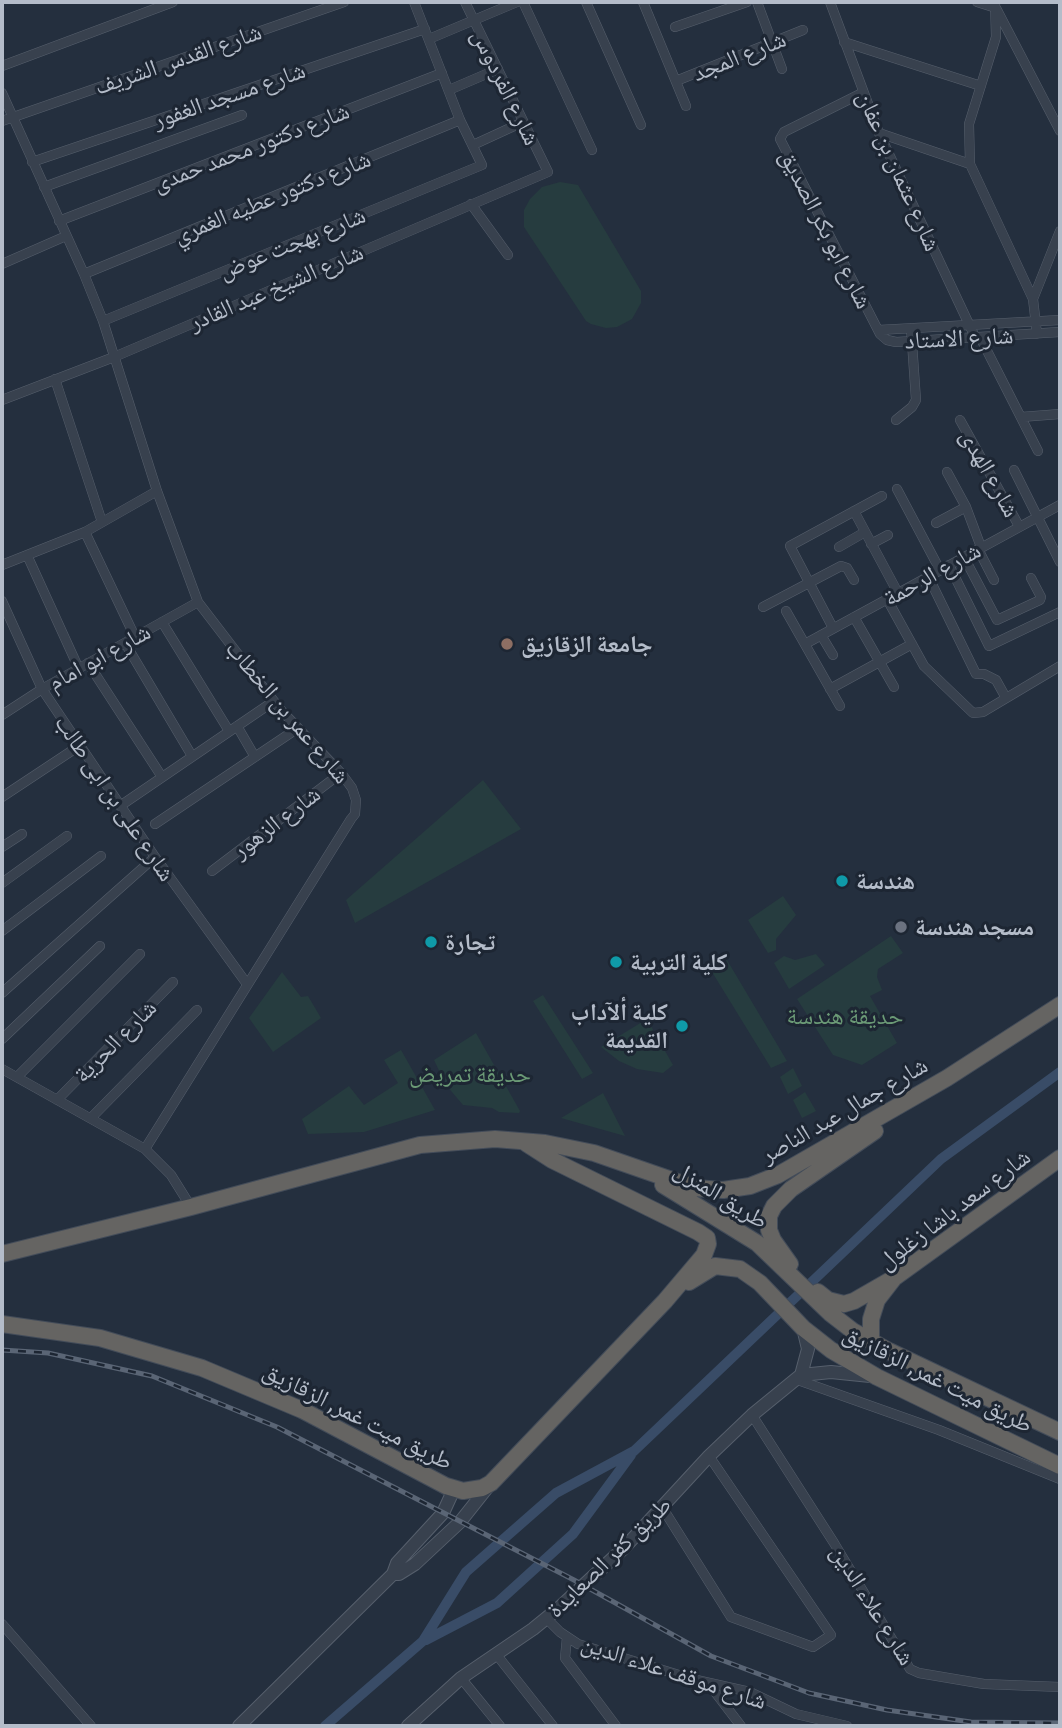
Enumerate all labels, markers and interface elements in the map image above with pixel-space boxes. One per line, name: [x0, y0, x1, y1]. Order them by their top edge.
street label: شارع القدس الشريف: [91, 17, 265, 101]
street label: شارع الفردوس: [466, 24, 546, 150]
street label: شارع المجد: [688, 24, 790, 88]
street label: شارع مسجد الغفور: [149, 55, 309, 135]
street label: شارع عثمان بن عفان: [851, 86, 947, 256]
street label: شارع دكتور محمد حمدى: [149, 96, 353, 198]
street label: شارع دكتور عطيه الغمري: [169, 144, 375, 250]
street label: شارع ابو بكر الصديق: [774, 145, 878, 313]
street label: شارع بهجت عوض: [214, 200, 370, 286]
street label: شارع الشيخ عبد القادر: [184, 237, 368, 337]
street label: شارع الاستاد: [904, 321, 1014, 355]
street label: شارع الهدى: [954, 424, 1026, 522]
street label: شارع الرحمة: [878, 536, 986, 612]
street label: شارع ابو امام: [43, 617, 155, 697]
place label: جامعة الزقازيق: [521, 630, 652, 658]
street label: شارع عمر بن الخطاب: [220, 634, 356, 790]
marker: جامعة الزقازيق: [499, 636, 515, 652]
street label: شارع على بن ابى طالب: [49, 709, 181, 887]
street label: شارع الزهور: [226, 779, 326, 865]
place label: هندسة: [856, 867, 915, 895]
marker: هندسة: [834, 873, 850, 889]
place label: مسجد هندسة: [915, 913, 1034, 941]
marker: مسجد هندسة: [893, 919, 909, 935]
place label: تجارة: [445, 928, 495, 956]
marker: تجارة: [423, 934, 439, 950]
place label: كلية التربية: [630, 948, 727, 976]
marker: كلية التربية: [608, 954, 624, 970]
street label: شارع الحرية: [67, 993, 163, 1089]
place label: كلية ألآداب القديمة: [571, 998, 668, 1054]
park label: حديقة هندسة: [787, 1002, 903, 1030]
marker: كلية ألآداب القديمة: [674, 1018, 690, 1034]
street label: شارع جمال عبد الناصر: [755, 1051, 933, 1169]
park label: حديقة تمريض: [409, 1060, 531, 1088]
street label: شارع سعد باشا زغلول: [872, 1142, 1036, 1276]
street label: طريق المنزل: [669, 1155, 773, 1235]
street label: طريق ميت غمر, الزقازيق: [838, 1319, 1038, 1439]
street label: طريق ميت غمر, الزقازيق: [258, 1356, 458, 1476]
street label: طريق كفر الصعايدة: [541, 1490, 677, 1624]
street label: شارع علاء الدين: [825, 1539, 921, 1671]
street label: شارع موقف علاء الدين: [578, 1628, 770, 1716]

